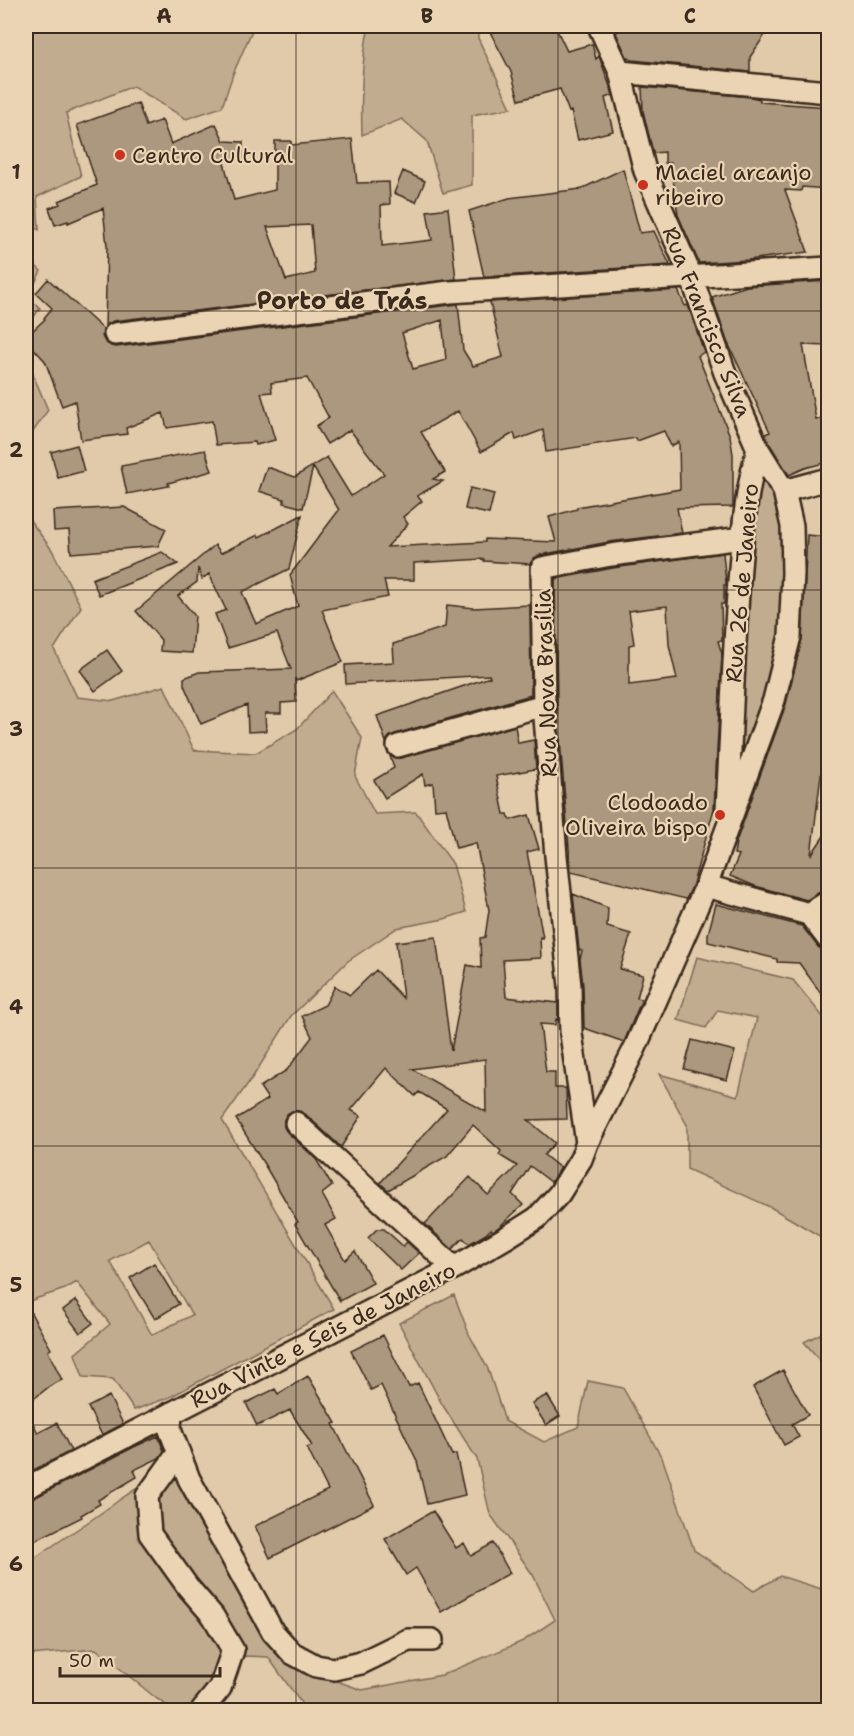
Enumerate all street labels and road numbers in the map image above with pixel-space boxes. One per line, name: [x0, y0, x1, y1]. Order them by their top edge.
street label: Rua Francisco Silva: [655, 222, 759, 422]
street label: Rua 26 de Janeiro: [719, 482, 765, 684]
street label: Rua Nova Brasília: [528, 588, 564, 778]
street label: Rua Vinte e Seis de Janeiro: [186, 1255, 460, 1415]

